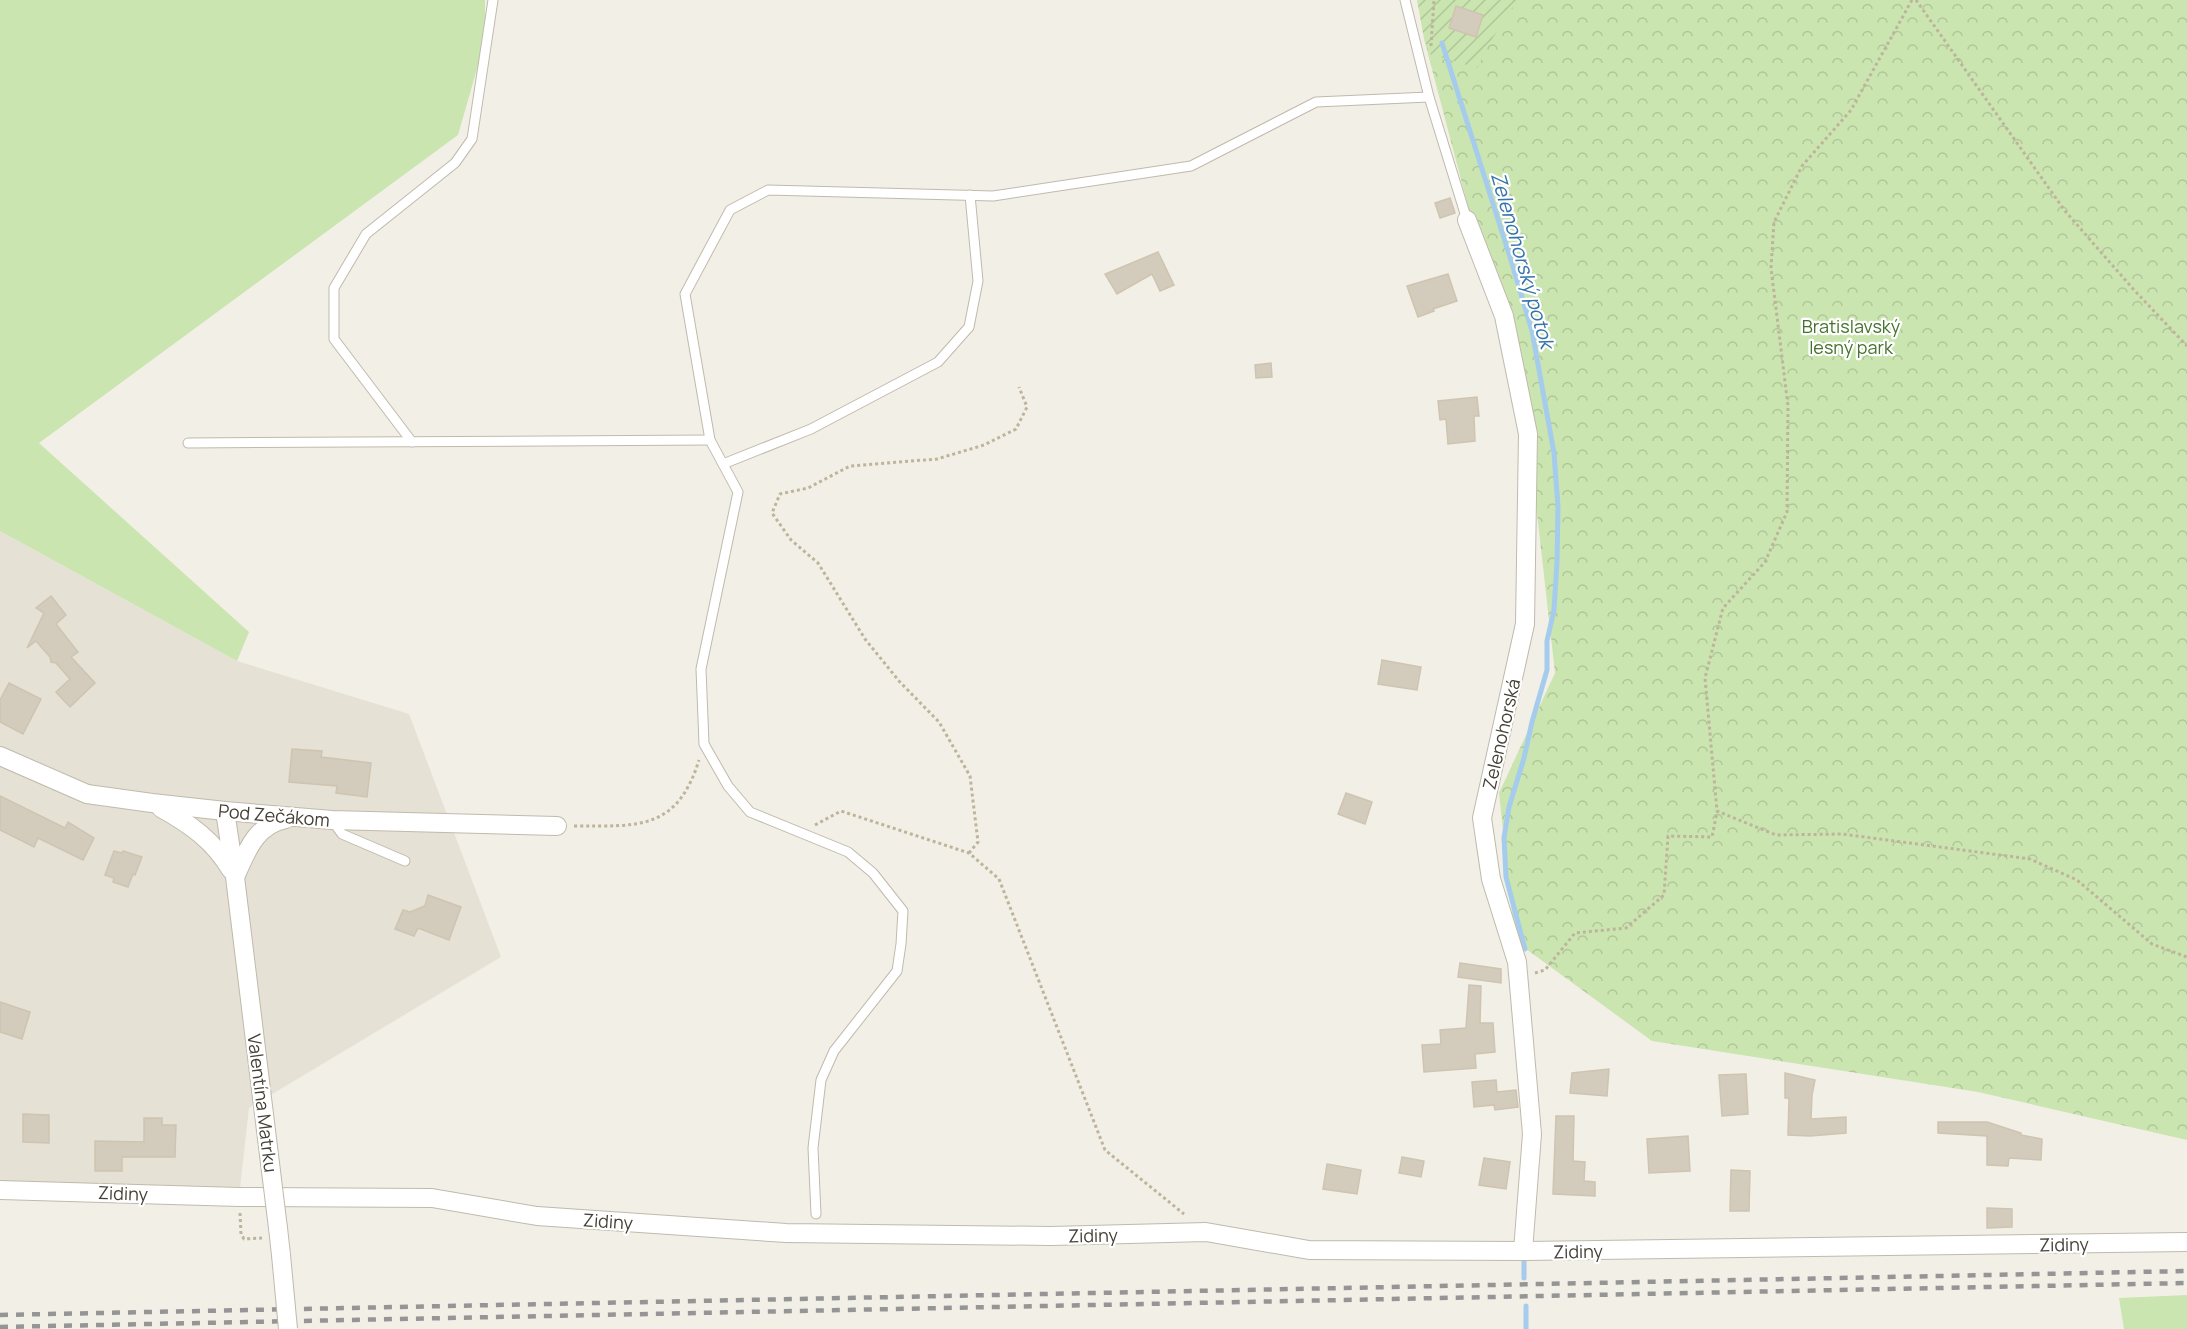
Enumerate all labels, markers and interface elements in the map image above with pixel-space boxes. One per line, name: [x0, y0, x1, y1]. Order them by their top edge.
water label: Zelenohorský potok: [1485, 169, 1562, 354]
park label: Bratislavský lesný park: [1802, 314, 1901, 359]
street label: Zelenohorská: [1477, 676, 1525, 792]
street label: Pod Zečákom: [217, 798, 331, 832]
street label: Valentína Matrku: [243, 1032, 283, 1174]
street label: Zidiny: [98, 1180, 149, 1206]
street label: Zidiny: [582, 1207, 634, 1235]
street label: Zidiny: [1068, 1223, 1119, 1247]
street label: Zidiny: [2039, 1232, 2090, 1256]
street label: Zidiny: [1553, 1239, 1604, 1263]

